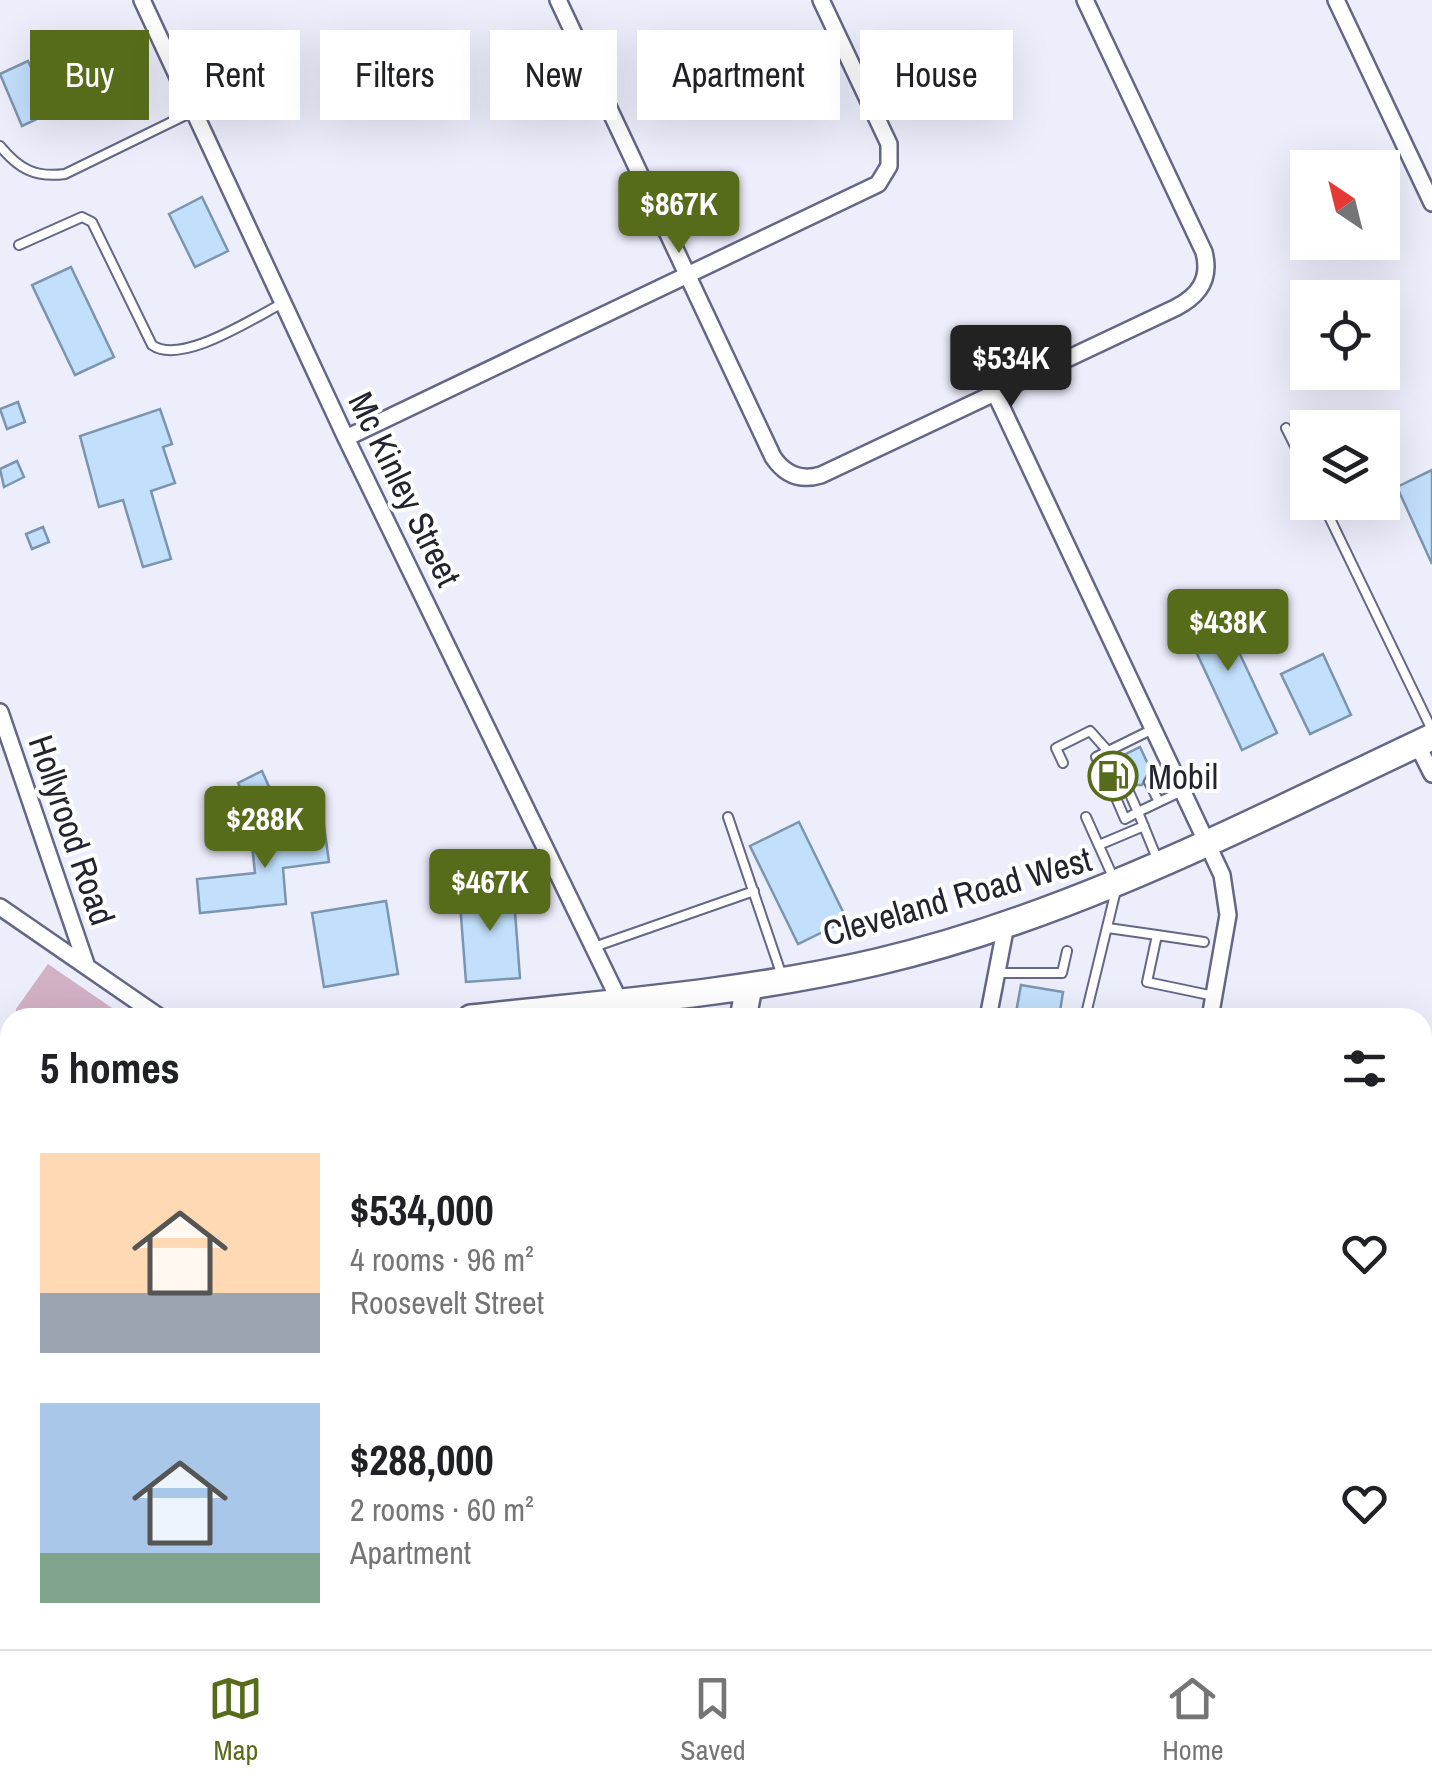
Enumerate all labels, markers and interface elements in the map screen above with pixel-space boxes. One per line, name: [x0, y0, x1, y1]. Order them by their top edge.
chip: Buy: [30, 30, 149, 120]
chip: Rent: [169, 30, 300, 120]
chip: Filters: [320, 30, 470, 120]
chip: New: [490, 30, 617, 120]
chip: Apartment: [637, 30, 840, 120]
chip: House: [860, 30, 1013, 120]
north arrow: [1290, 150, 1400, 260]
map controls: [1290, 150, 1400, 520]
pin: $867K: [609, 171, 749, 256]
text: $867K: [640, 182, 718, 225]
button: locate: [1290, 280, 1400, 390]
pin: $534K: [941, 325, 1081, 410]
text: $534K: [972, 336, 1050, 379]
street label: Mc Kinley Street: [338, 384, 472, 594]
button: layers: [1290, 410, 1400, 520]
pin: $438K: [1158, 589, 1298, 674]
text: $438K: [1189, 600, 1267, 643]
street label: Hollyrood Road: [18, 729, 126, 931]
fuel station icon: Mobil: [1087, 750, 1139, 802]
place label: Mobil: [1148, 753, 1218, 800]
pin: $288K: [195, 786, 335, 871]
text: $288K: [226, 797, 304, 840]
street label: Cleveland Road West: [817, 835, 1097, 957]
pin: $467K: [420, 849, 560, 934]
text: $467K: [451, 860, 529, 903]
text: 5 homes: [40, 1040, 180, 1096]
icon: filters: [1337, 1041, 1392, 1096]
text: $534,000: [350, 1182, 494, 1238]
icon: home: [120, 1193, 240, 1313]
icon: heart: [1337, 1226, 1392, 1281]
text: 4 rooms · 96 m²: [350, 1238, 534, 1281]
text: Roosevelt Street: [350, 1281, 544, 1324]
text: $288,000: [350, 1432, 494, 1488]
icon: home: [120, 1443, 240, 1563]
icon: heart: [1337, 1476, 1392, 1531]
text: 2 rooms · 60 m²: [350, 1488, 534, 1531]
text: Apartment: [350, 1531, 471, 1574]
tab: Map: [208, 1671, 263, 1769]
tab: Saved: [680, 1671, 745, 1769]
tab: Home: [1162, 1671, 1224, 1769]

